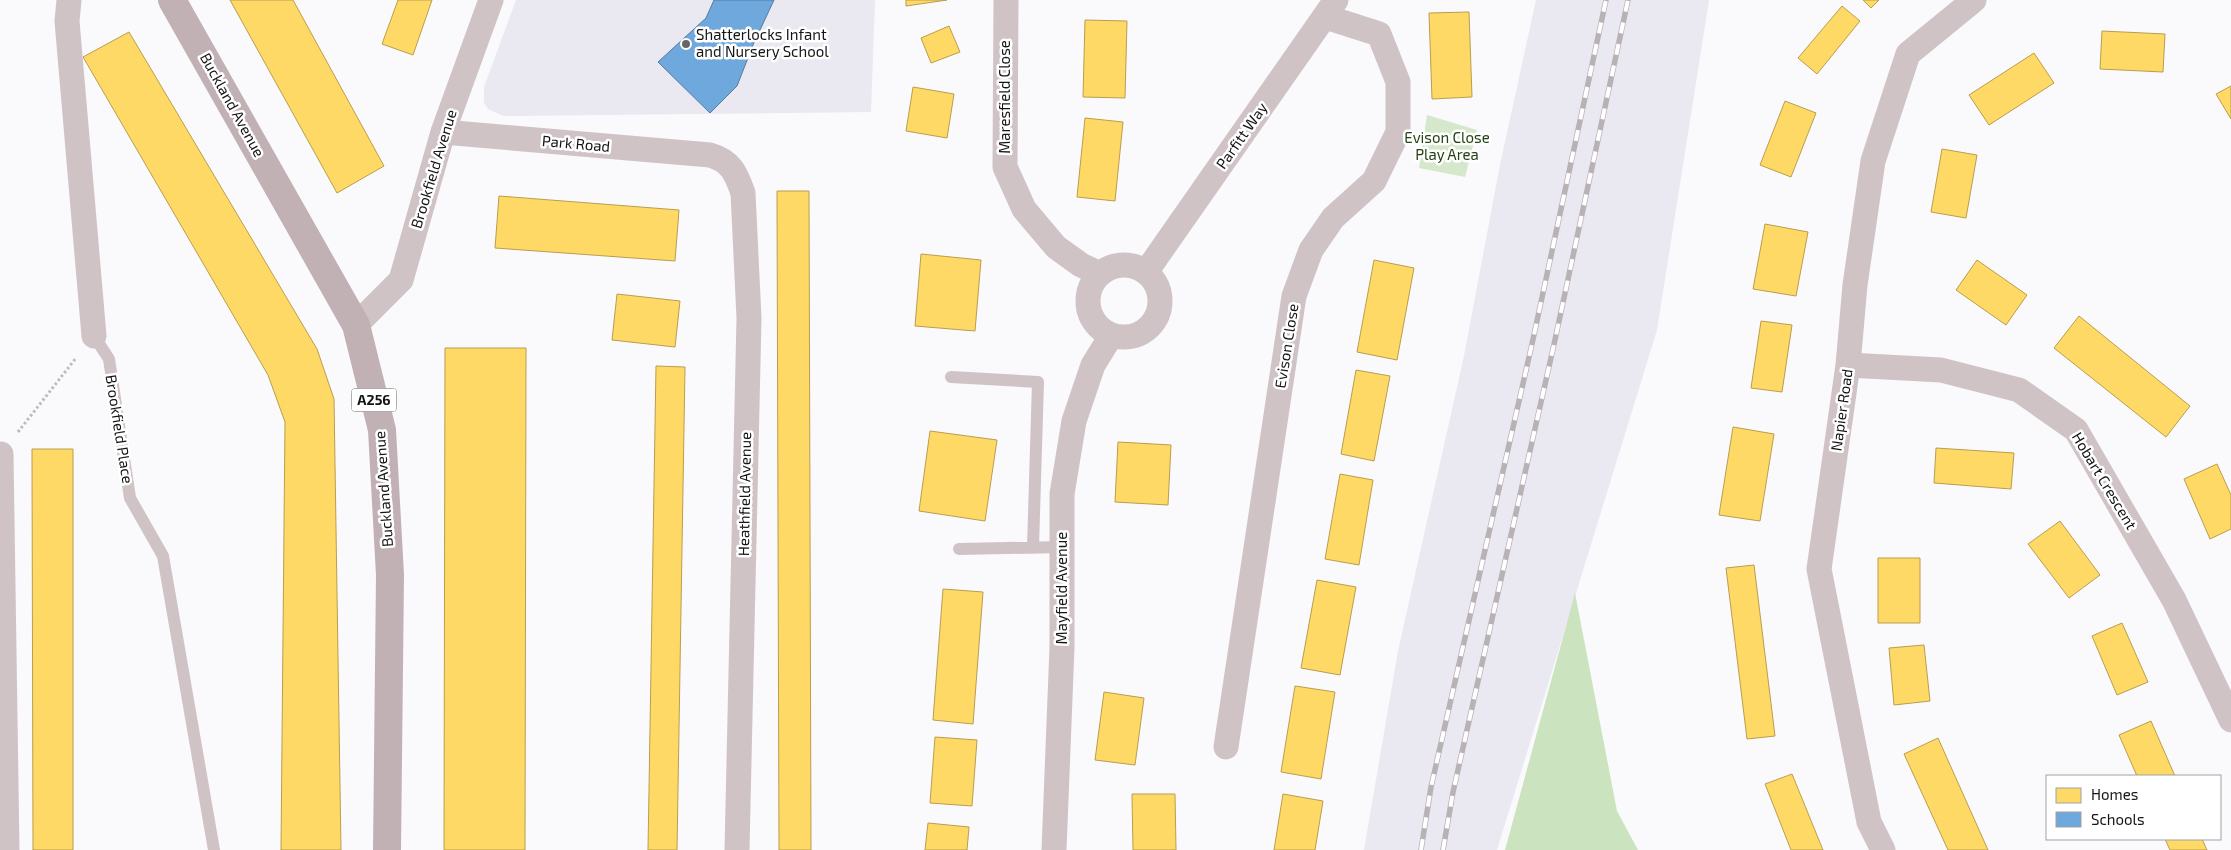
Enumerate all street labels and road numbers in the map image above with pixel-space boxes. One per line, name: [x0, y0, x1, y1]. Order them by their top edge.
street label: Maresfield Close: [995, 40, 1013, 154]
street label: Buckland Avenue: [197, 49, 269, 160]
street label: Parfitt Way: [1212, 99, 1271, 172]
street label: Brookfield Avenue: [406, 107, 460, 230]
street label: Park Road: [541, 131, 611, 155]
street label: Evison Close: [1270, 302, 1302, 389]
street label: Napier Road: [1826, 368, 1856, 452]
street label: Brookfield Place: [102, 373, 137, 485]
road number: A256: [352, 388, 396, 412]
street label: Hobart Crescent: [2069, 429, 2141, 533]
street label: Buckland Avenue: [370, 431, 396, 548]
street label: Heathfield Avenue: [734, 432, 754, 556]
street label: Mayfield Avenue: [1052, 532, 1070, 644]

